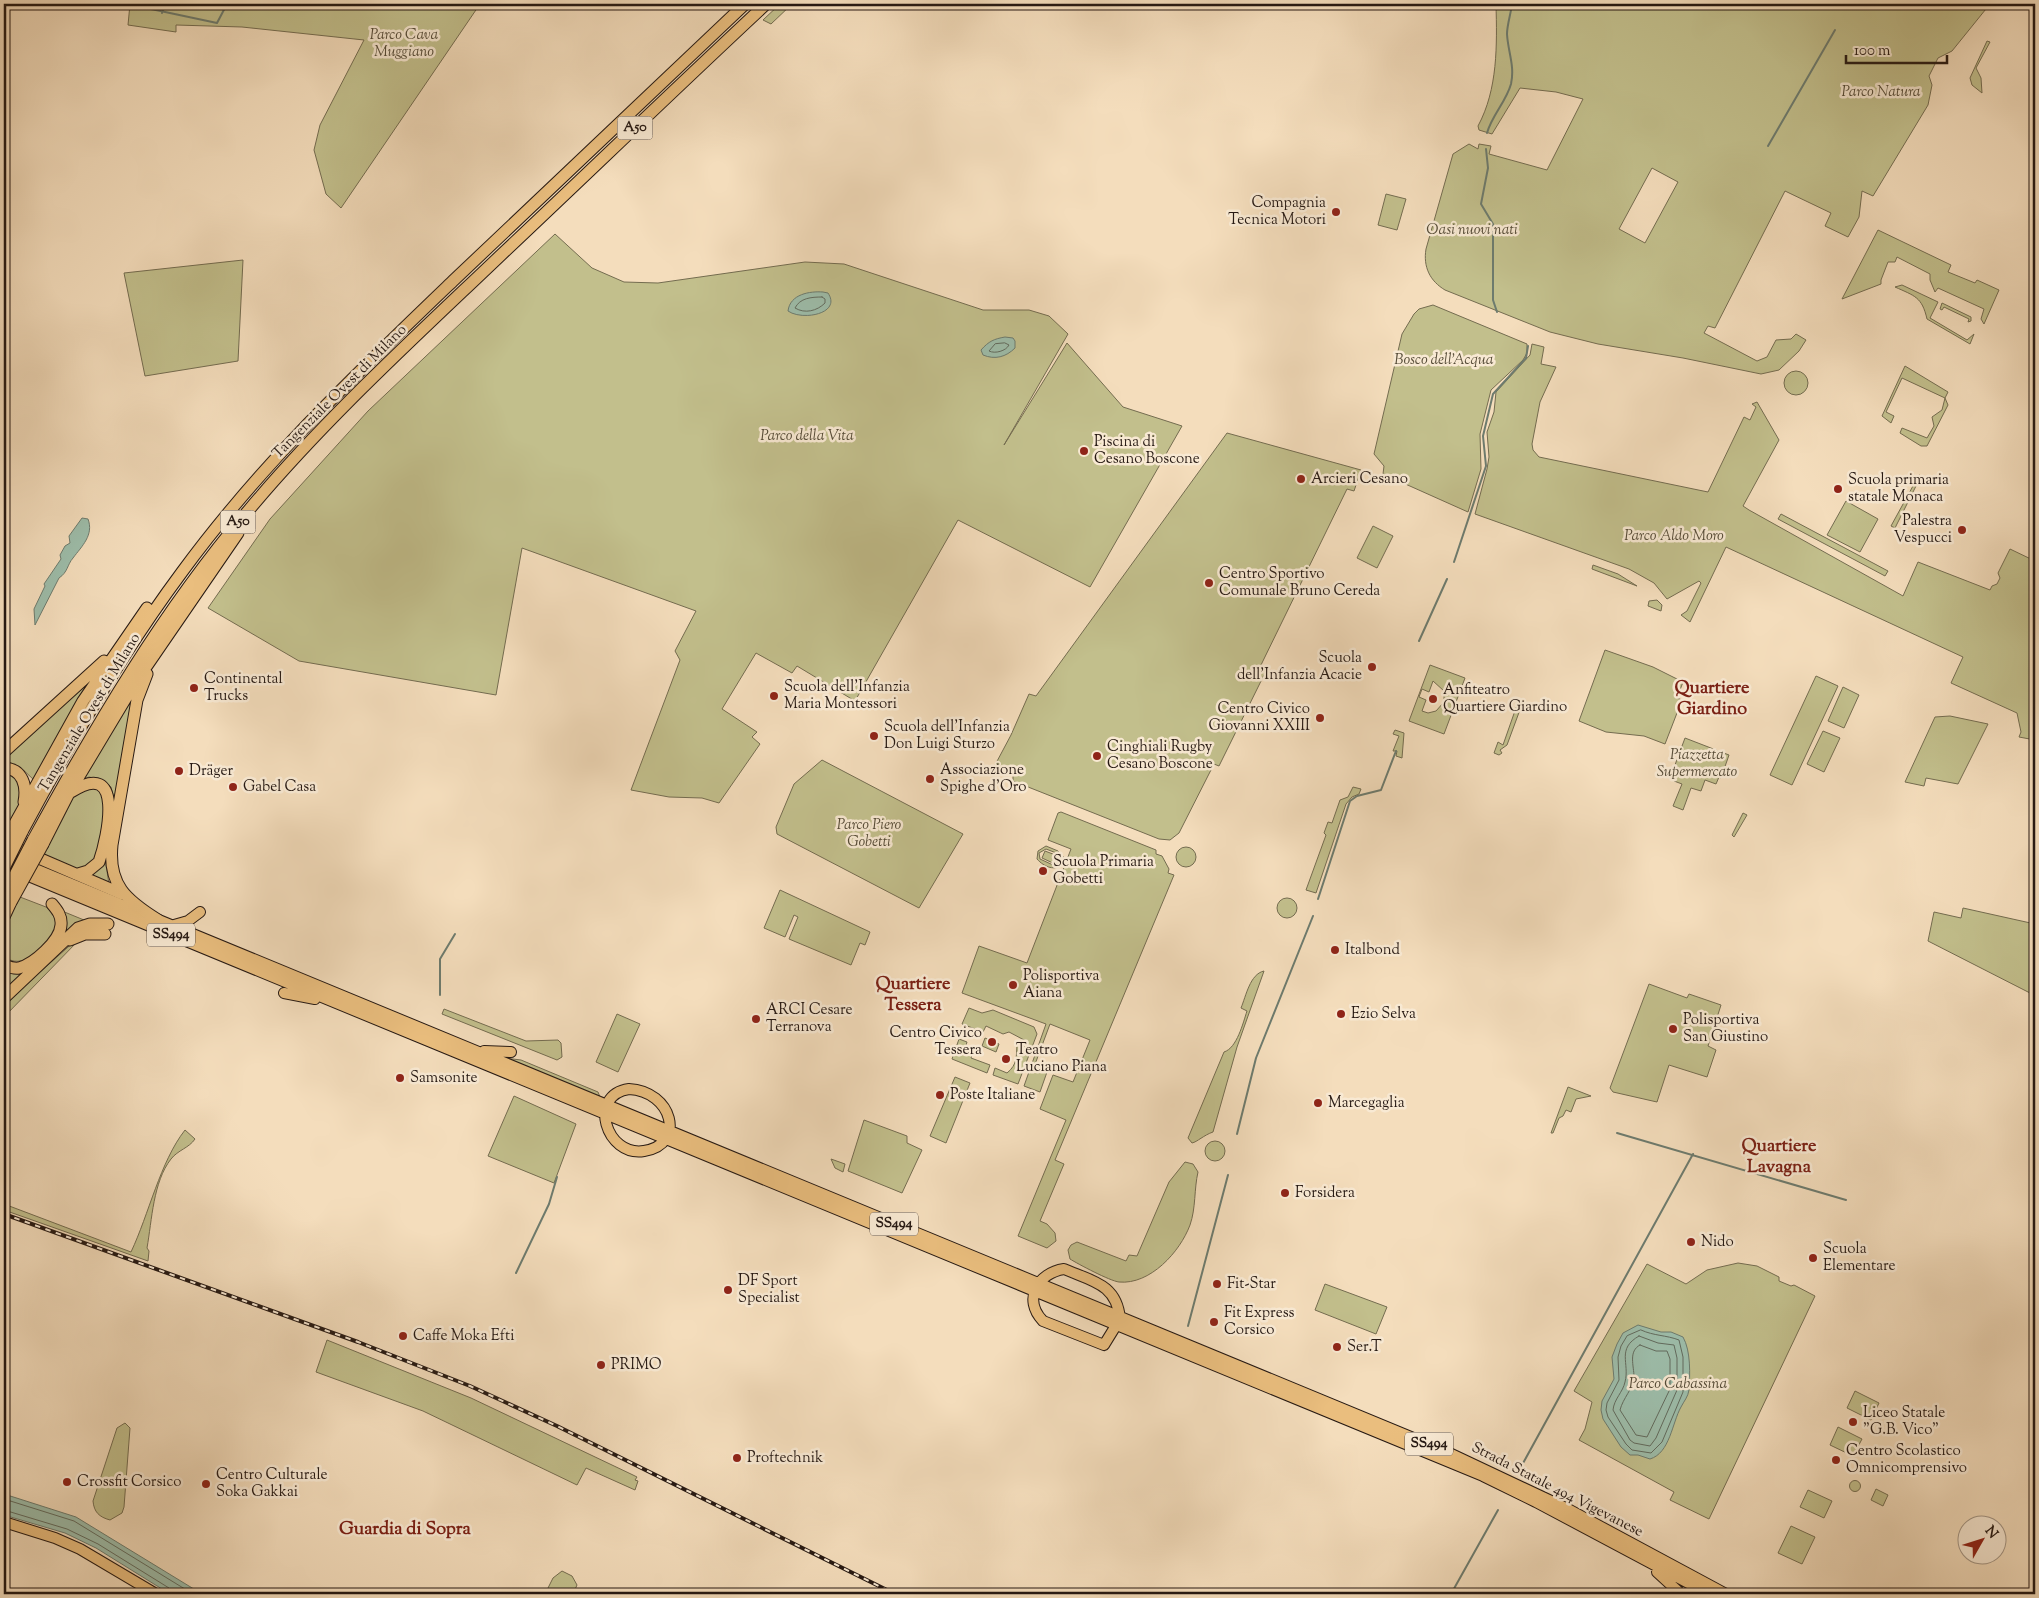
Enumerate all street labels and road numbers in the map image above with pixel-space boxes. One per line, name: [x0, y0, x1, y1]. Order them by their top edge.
road number: A50: [618, 116, 652, 140]
street label: Tangenziale Ovest di Milano: [268, 320, 412, 464]
road number: A50: [220, 511, 256, 534]
street label: Tangenziale Ovest di Milano: [34, 629, 146, 797]
road number: SS494: [147, 924, 195, 946]
road number: SS494: [870, 1212, 918, 1236]
road number: SS494: [1405, 1432, 1453, 1456]
street label: Strada Statale 494 Vigevanese: [1467, 1437, 1647, 1543]

